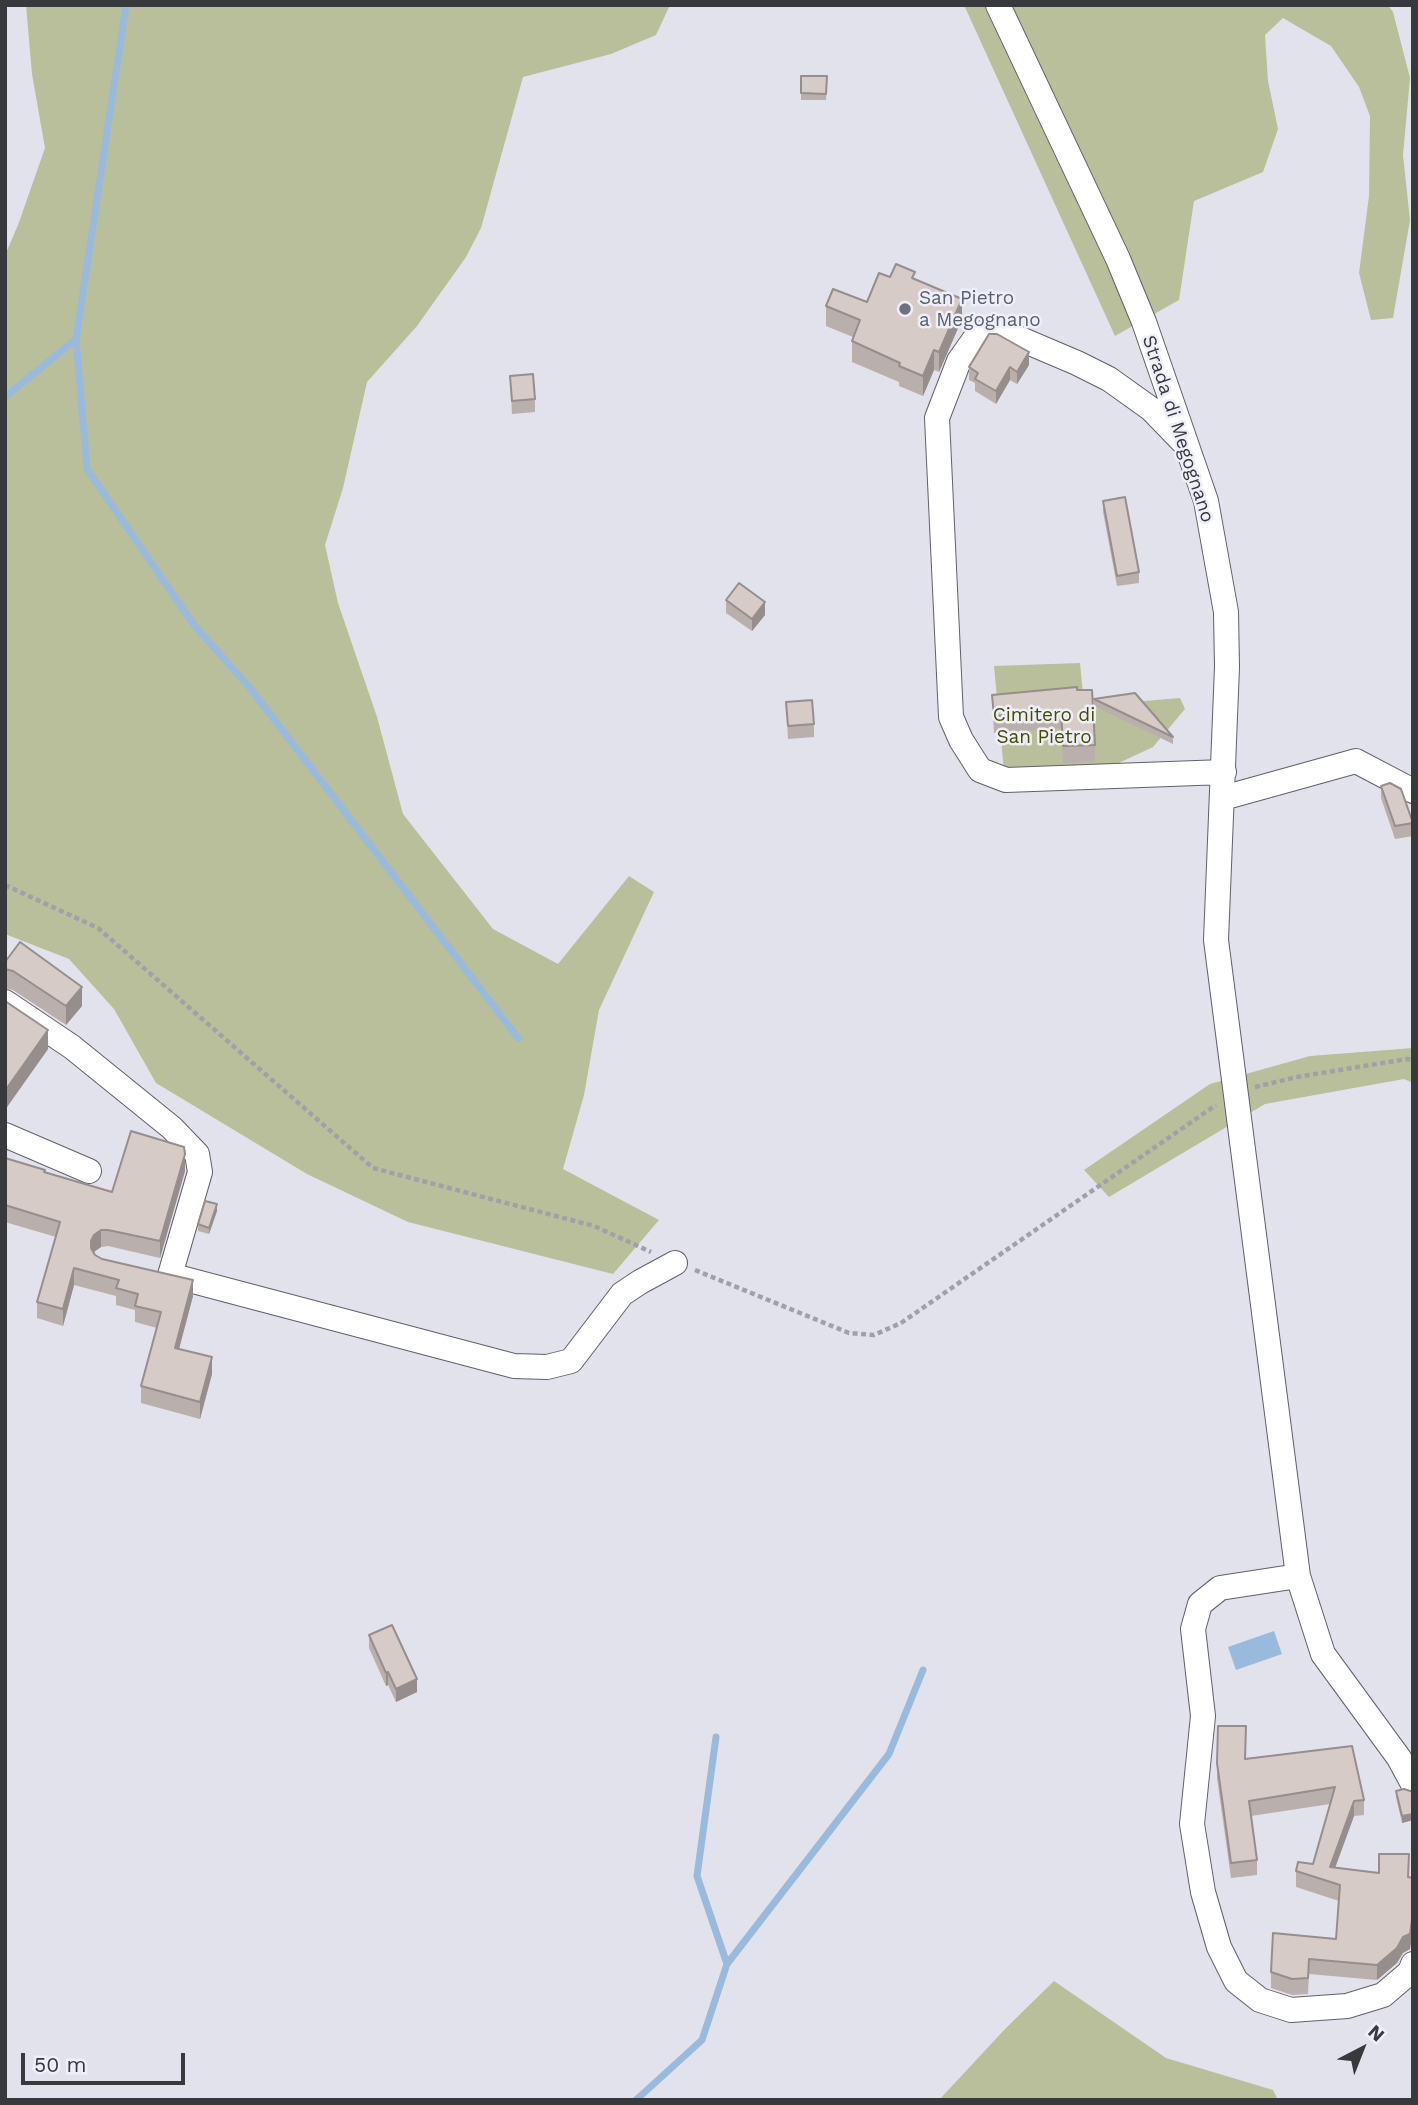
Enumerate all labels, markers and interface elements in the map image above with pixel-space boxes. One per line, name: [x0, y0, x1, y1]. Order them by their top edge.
place label: San Pietro a Megognano: [919, 287, 1041, 331]
marker: San Pietro a Megognano: [897, 301, 913, 317]
street label: Strada di Megognano: [1137, 333, 1219, 525]
park label: Cimitero di San Pietro: [993, 704, 1095, 748]
north arrow: [1327, 2014, 1397, 2084]
text: N: [1363, 2020, 1389, 2046]
scale bar: [24, 2038, 189, 2082]
text: 50 m: [34, 2052, 86, 2077]

